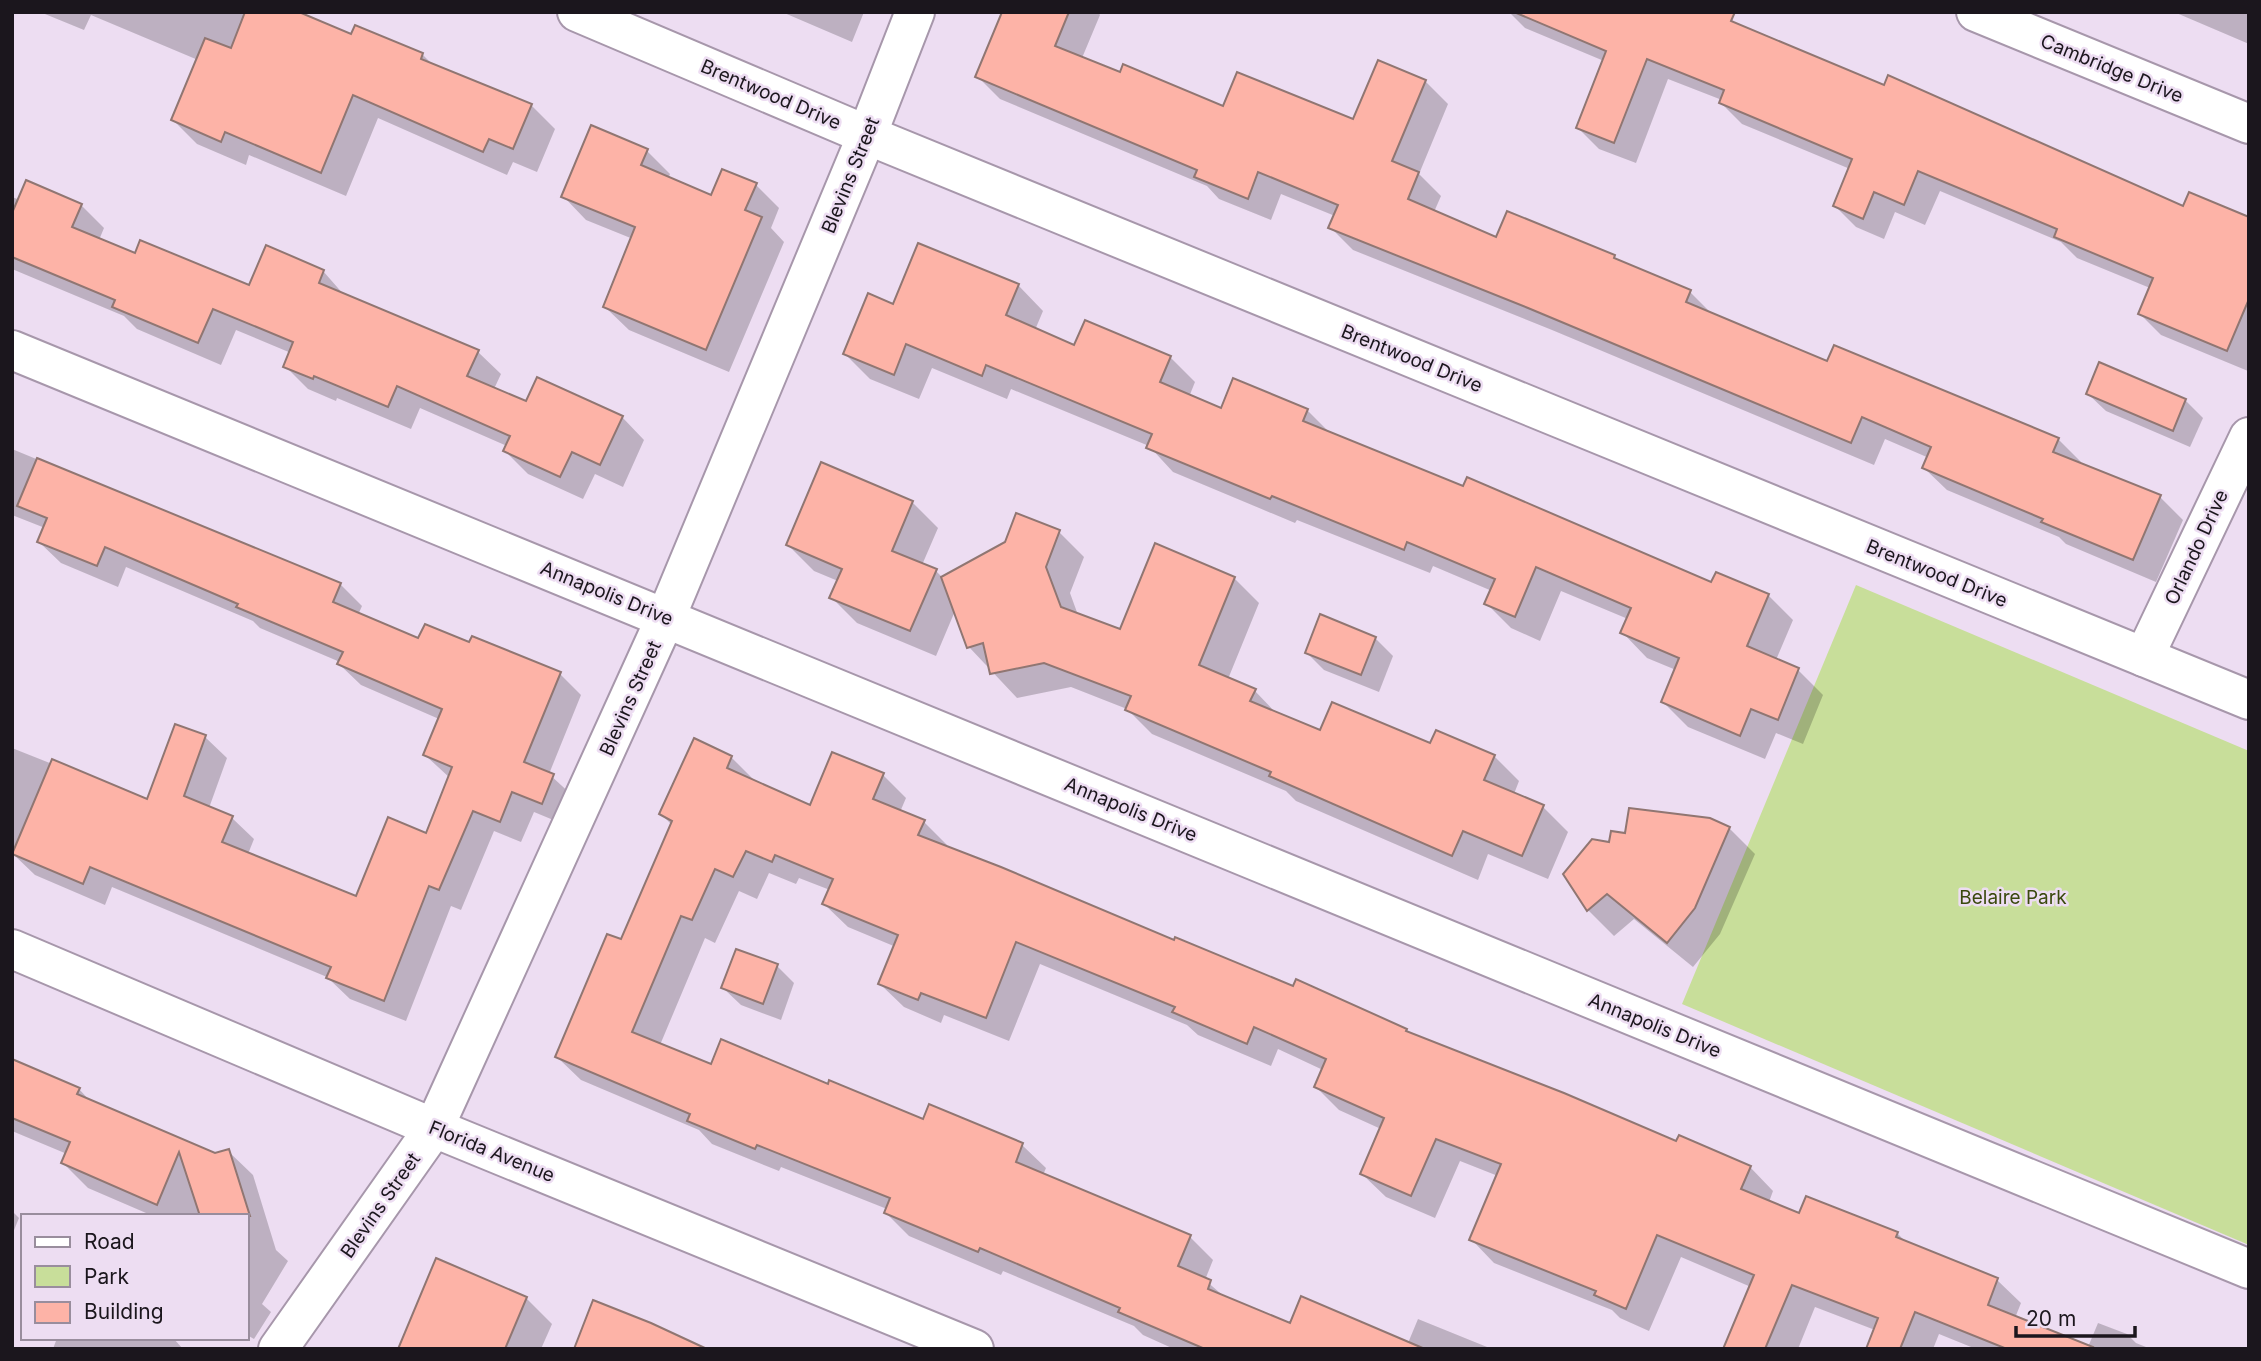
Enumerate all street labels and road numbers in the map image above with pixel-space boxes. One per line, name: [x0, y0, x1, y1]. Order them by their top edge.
street label: Cambridge Drive: [2037, 29, 2186, 108]
street label: Brentwood Drive: [697, 55, 844, 134]
street label: Blevins Street: [817, 114, 884, 237]
street label: Brentwood Drive: [1338, 320, 1486, 397]
street label: Orlando Drive: [2160, 486, 2233, 608]
street label: Brentwood Drive: [1863, 535, 2011, 612]
street label: Annapolis Drive: [537, 556, 676, 631]
street label: Blevins Street: [595, 637, 666, 759]
street label: Annapolis Drive: [1061, 772, 1200, 847]
street label: Annapolis Drive: [1585, 988, 1724, 1063]
street label: Florida Avenue: [426, 1116, 558, 1187]
street label: Blevins Street: [336, 1148, 425, 1262]

